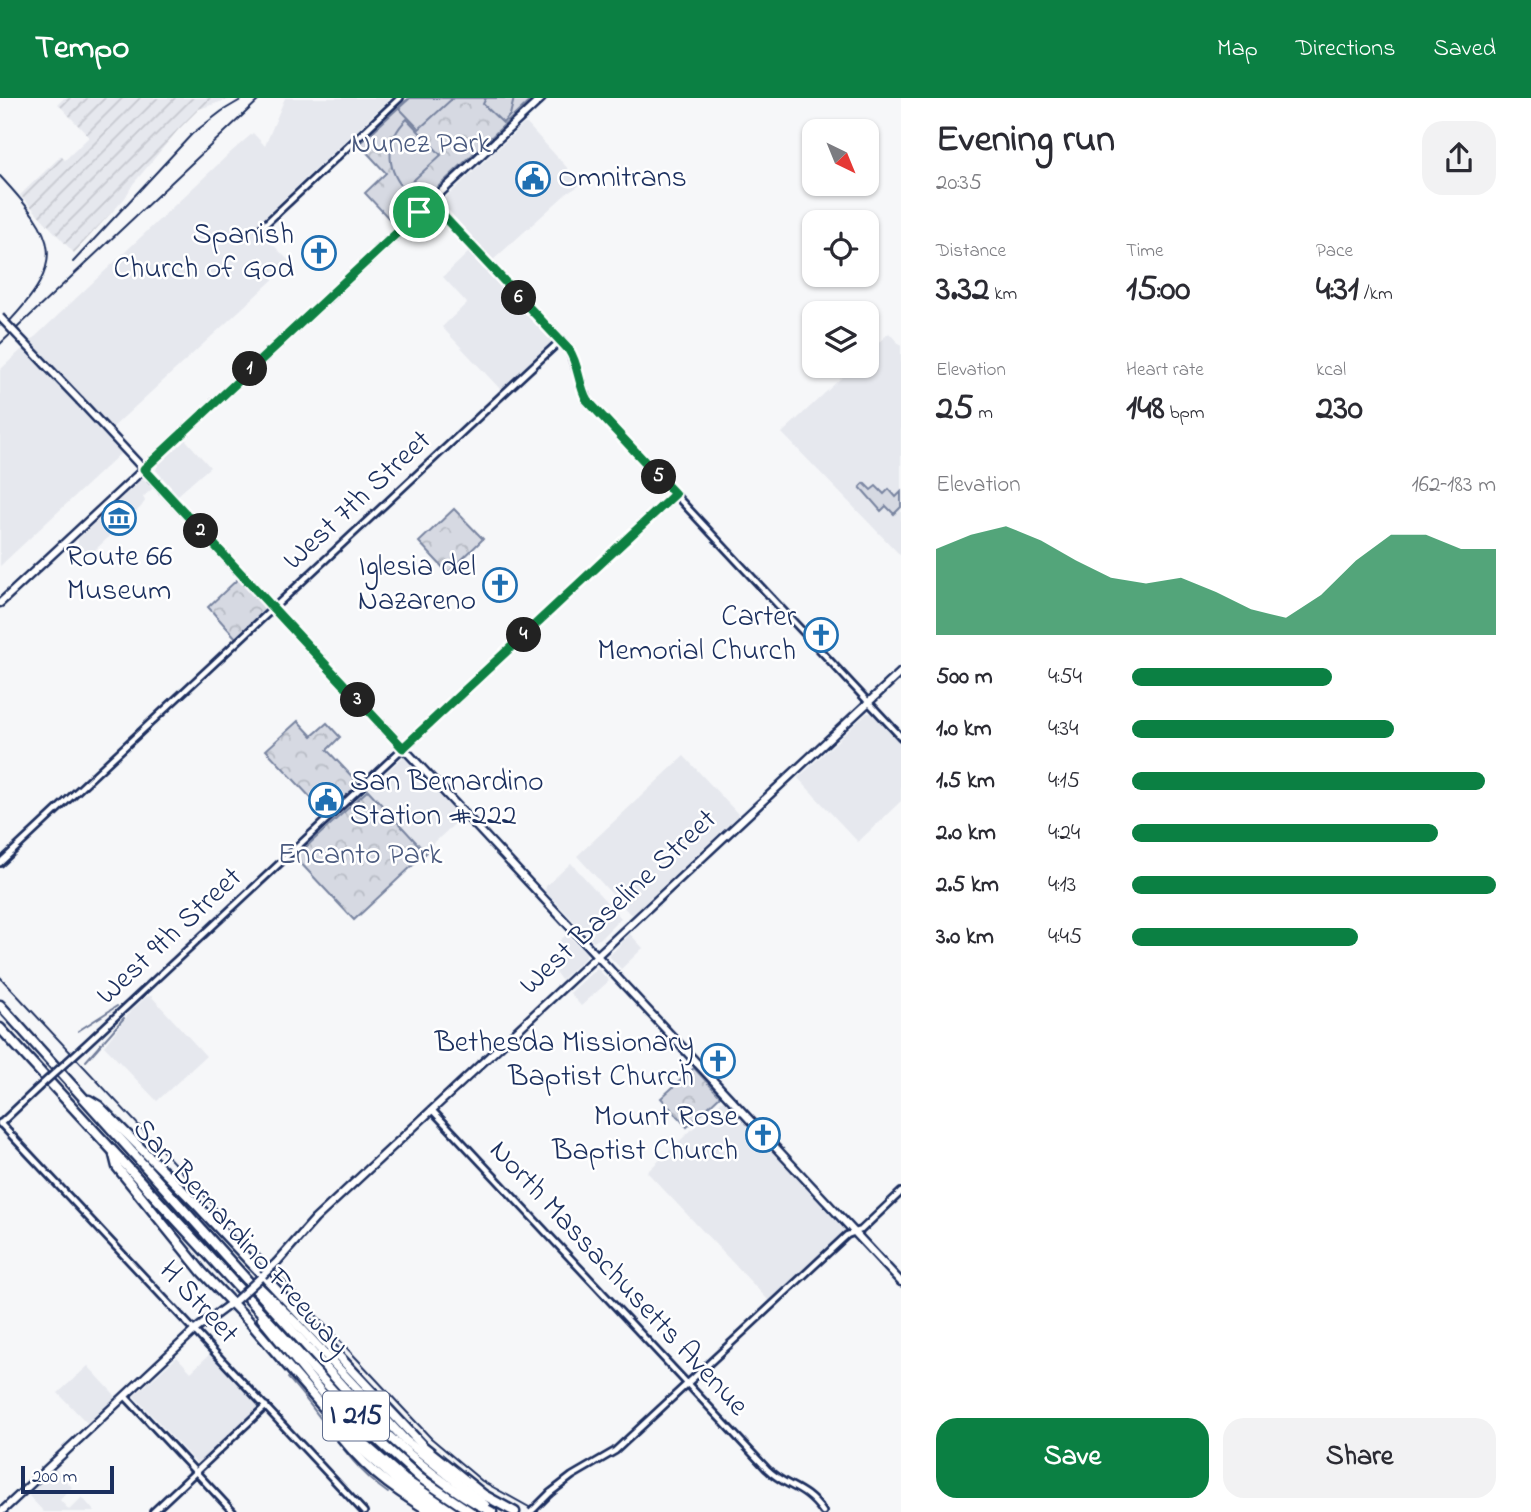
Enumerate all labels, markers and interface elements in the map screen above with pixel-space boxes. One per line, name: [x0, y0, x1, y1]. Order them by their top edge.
text: Tempo: [35, 25, 129, 73]
text: Map: [1217, 32, 1258, 67]
text: Directions: [1296, 32, 1395, 67]
text: Saved: [1433, 32, 1496, 67]
text: Evening run: [936, 113, 1115, 169]
north arrow: [802, 119, 878, 196]
map controls: [802, 119, 879, 378]
button: share: [1422, 121, 1496, 195]
park label: Nunez Park: [351, 123, 492, 167]
place label: Omnitrans: [558, 157, 687, 201]
public building icon: Omnitrans: [514, 160, 552, 198]
text: 20:35: [936, 167, 982, 200]
pin: [389, 182, 449, 242]
icon: arrive: [400, 193, 438, 231]
button: locate: [802, 210, 879, 287]
place label: Spanish Church of God: [114, 214, 294, 292]
church icon: Spanish Church of God: [300, 234, 338, 272]
text: Distance: [936, 238, 1006, 265]
text: Time: [1126, 238, 1164, 265]
text: Pace: [1316, 238, 1353, 265]
text: 3.32: [936, 265, 989, 316]
text: 15:00: [1126, 265, 1190, 316]
text: 4:31: [1316, 265, 1359, 316]
pin: 6: [502, 280, 536, 316]
text: km: [989, 281, 1017, 308]
text: /km: [1359, 281, 1393, 308]
text: 6: [514, 284, 523, 311]
button: layers: [802, 301, 879, 378]
pin: 1: [232, 352, 268, 386]
text: 1: [246, 355, 253, 382]
text: Elevation: [936, 357, 1006, 384]
text: Heart rate: [1126, 357, 1204, 384]
text: kcal: [1316, 357, 1346, 384]
text: 25: [936, 384, 973, 435]
text: 148: [1126, 384, 1165, 435]
text: 230: [1316, 384, 1363, 435]
text: m: [973, 400, 993, 427]
text: bpm: [1165, 400, 1205, 427]
street label: West 7th Street: [274, 420, 442, 582]
pin: 5: [642, 460, 676, 494]
text: 5: [653, 463, 664, 490]
text: Elevation: [936, 469, 1021, 502]
text: 162–183 m: [1411, 469, 1496, 502]
museum icon: Route 66 Museum: [100, 499, 138, 537]
pin: 2: [184, 514, 218, 548]
text: 2: [196, 517, 205, 544]
place label: Route 66 Museum: [66, 536, 172, 614]
place label: Iglesia del Nazareno: [358, 546, 476, 624]
church icon: Iglesia del Nazareno: [481, 566, 519, 604]
place label: Carter Memorial Church: [597, 596, 797, 674]
church icon: Carter Memorial Church: [802, 616, 840, 654]
pin: 4: [506, 618, 542, 652]
text: 4: [520, 621, 527, 648]
text: 500 m: [936, 661, 993, 694]
text: 4:54: [1048, 661, 1082, 694]
pin: 3: [340, 682, 376, 718]
text: 3: [354, 686, 361, 713]
text: 1.0 km: [936, 713, 992, 746]
text: 4:34: [1048, 713, 1078, 746]
place label: San Bernardino Station #222: [350, 761, 544, 839]
text: 1.5 km: [936, 765, 995, 798]
text: 4:15: [1048, 765, 1080, 798]
public building icon: San Bernardino Station #222: [307, 781, 345, 819]
street label: West Baseline Street: [510, 799, 728, 1007]
text: 2.0 km: [936, 817, 996, 850]
text: 4:24: [1048, 817, 1080, 850]
park label: Encanto Park: [278, 834, 443, 878]
street label: West 9th Street: [87, 857, 253, 1017]
text: 2.5 km: [936, 869, 999, 902]
text: 4:13: [1048, 869, 1076, 902]
text: 3.0 km: [936, 921, 994, 954]
text: 4:45: [1048, 921, 1082, 954]
place label: Bethesda Missionary Baptist Church: [434, 1022, 694, 1100]
church icon: Bethesda Missionary Baptist Church: [699, 1042, 737, 1080]
place label: Mount Rose Baptist Church: [551, 1096, 739, 1174]
street label: San Bernardino Freeway: [121, 1109, 359, 1367]
church icon: Mount Rose Baptist Church: [744, 1116, 782, 1154]
street label: North Massachusetts Avenue: [478, 1131, 759, 1428]
street label: H Street: [148, 1251, 248, 1355]
road number: I 215: [323, 1392, 389, 1440]
button: Save: [936, 1418, 1209, 1498]
button: Share: [1223, 1418, 1496, 1498]
scale bar: [21, 1463, 114, 1495]
text: 200 m: [32, 1464, 77, 1491]

